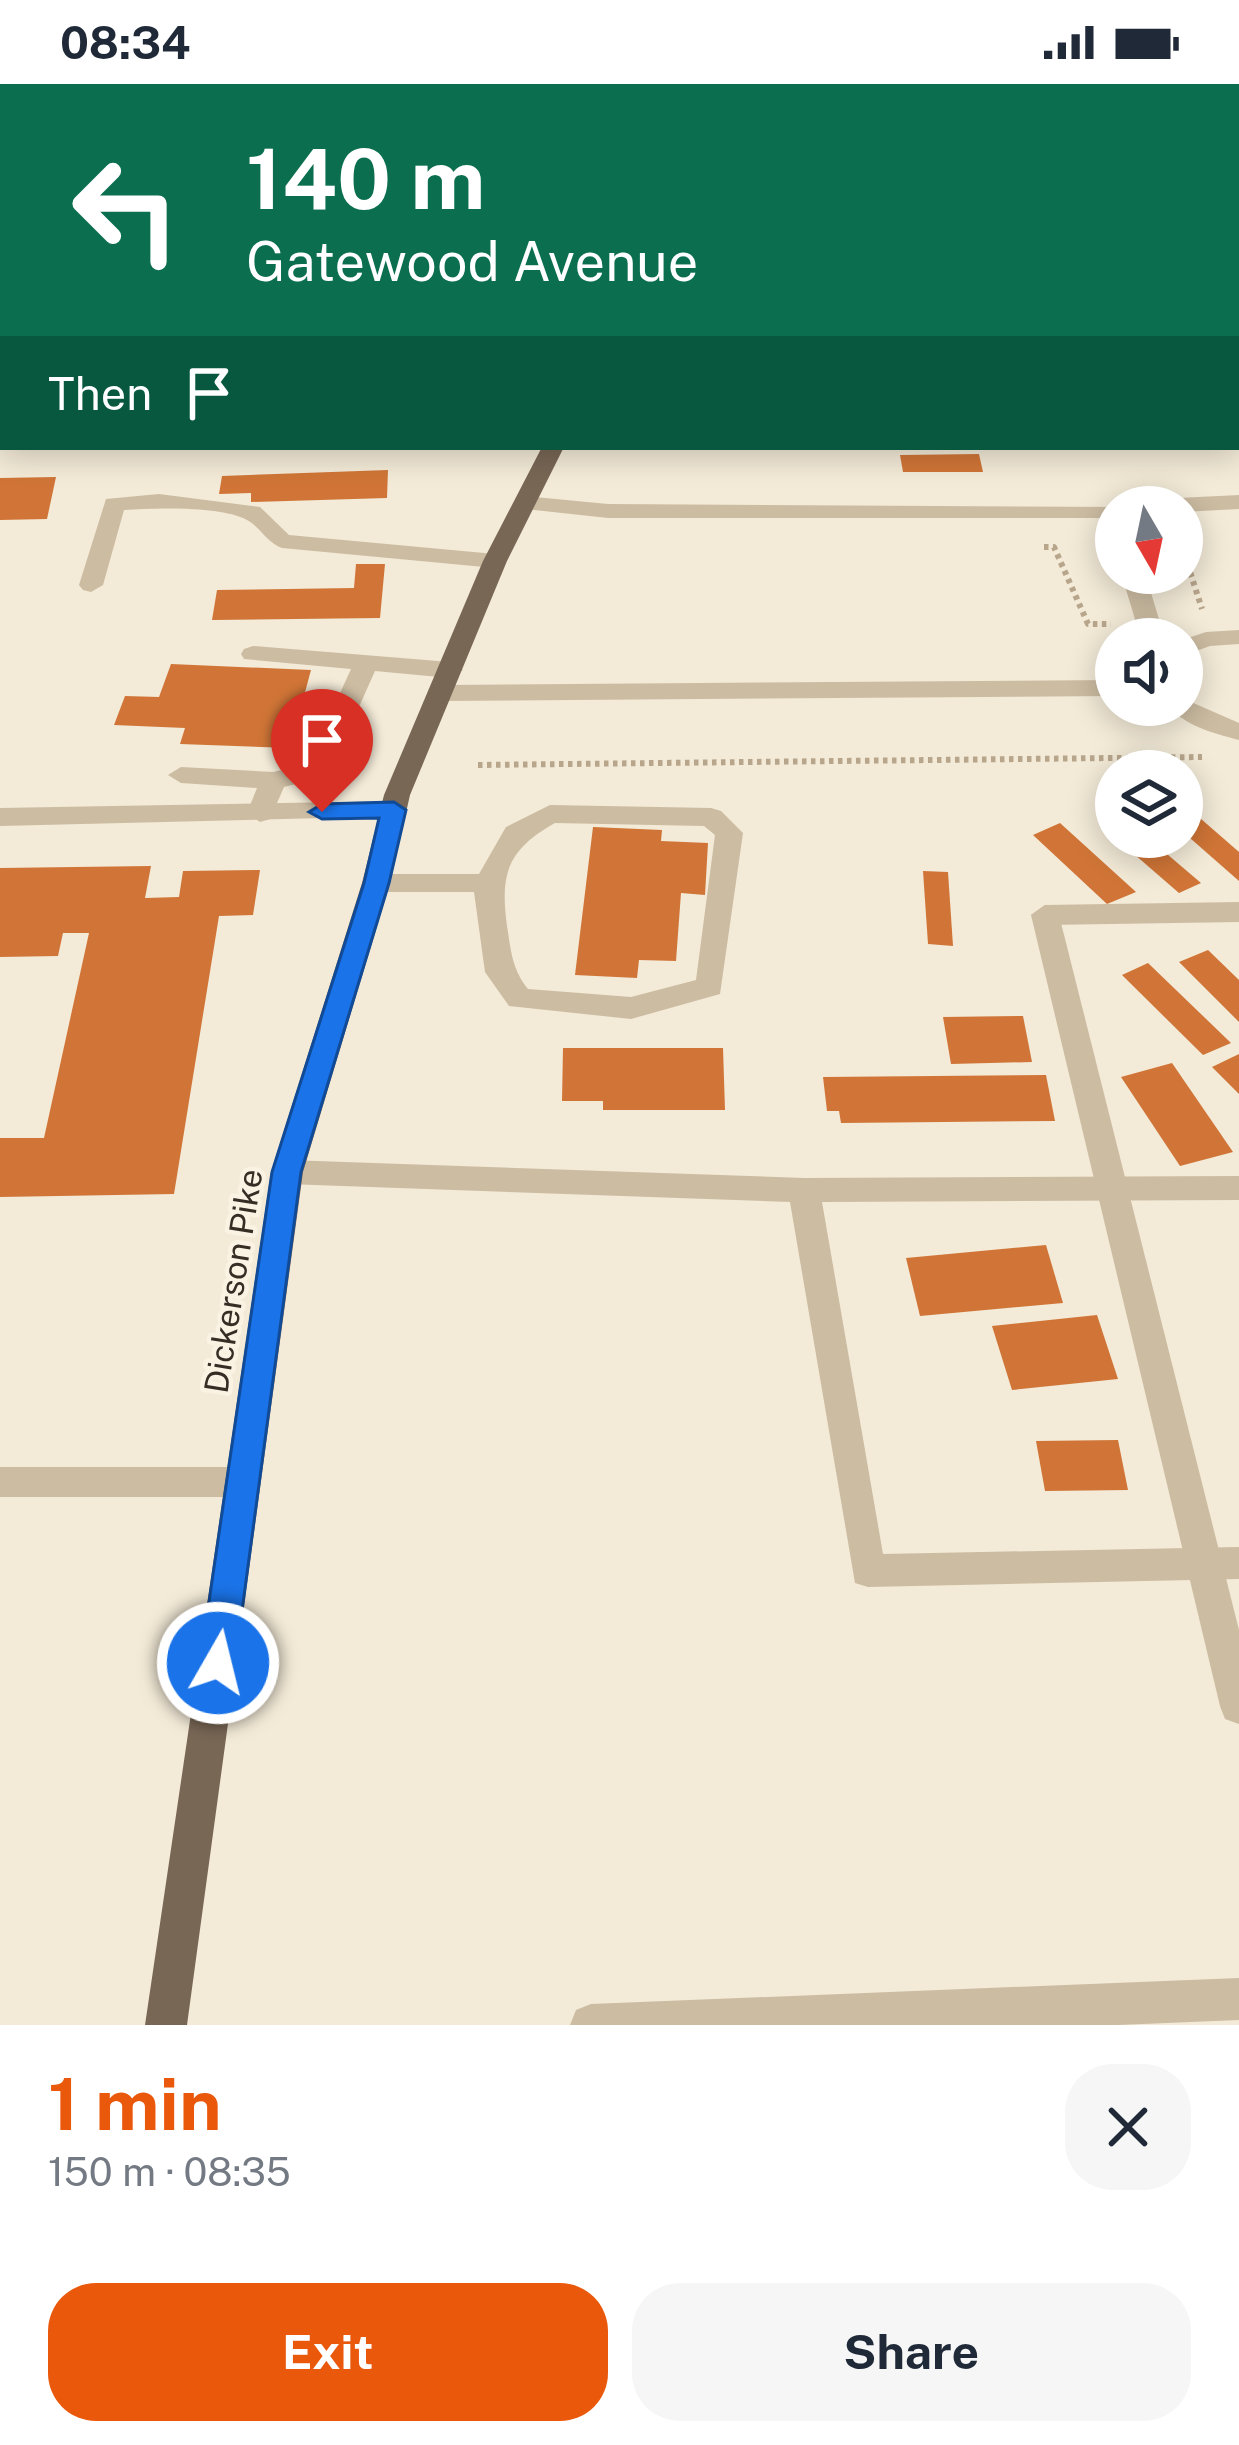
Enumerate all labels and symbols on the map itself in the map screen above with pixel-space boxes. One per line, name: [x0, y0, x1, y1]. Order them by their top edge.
north arrow: [1095, 486, 1203, 594]
pin: [271, 689, 373, 812]
street label: Dickerson Pike: [197, 1166, 269, 1396]
position arrow: [155, 1600, 281, 1726]

